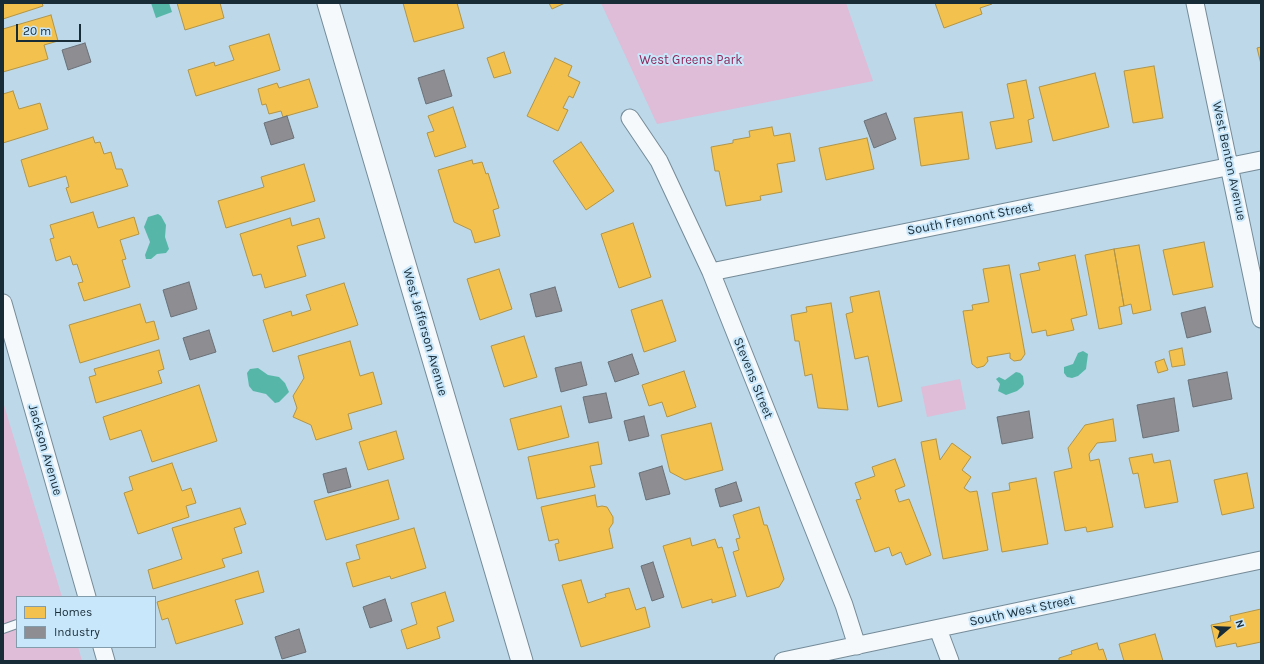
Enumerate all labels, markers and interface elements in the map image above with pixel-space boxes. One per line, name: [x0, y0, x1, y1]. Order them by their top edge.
scale bar: [18, 16, 83, 42]
text: 20 m: [23, 24, 51, 38]
park label: West Greens Park: [639, 52, 743, 68]
street label: West Benton Avenue: [1209, 100, 1249, 222]
street label: South Fremont Street: [906, 199, 1034, 239]
street label: West Jefferson Avenue: [399, 266, 451, 398]
street label: Stevens Street: [730, 335, 776, 421]
street label: Jackson Avenue: [25, 403, 65, 497]
street label: South West Street: [968, 592, 1076, 630]
legend: [16, 596, 156, 648]
text: Homes: [54, 605, 92, 619]
north arrow: [1208, 608, 1248, 648]
text: N: [1232, 618, 1247, 630]
text: Industry: [54, 625, 100, 639]

